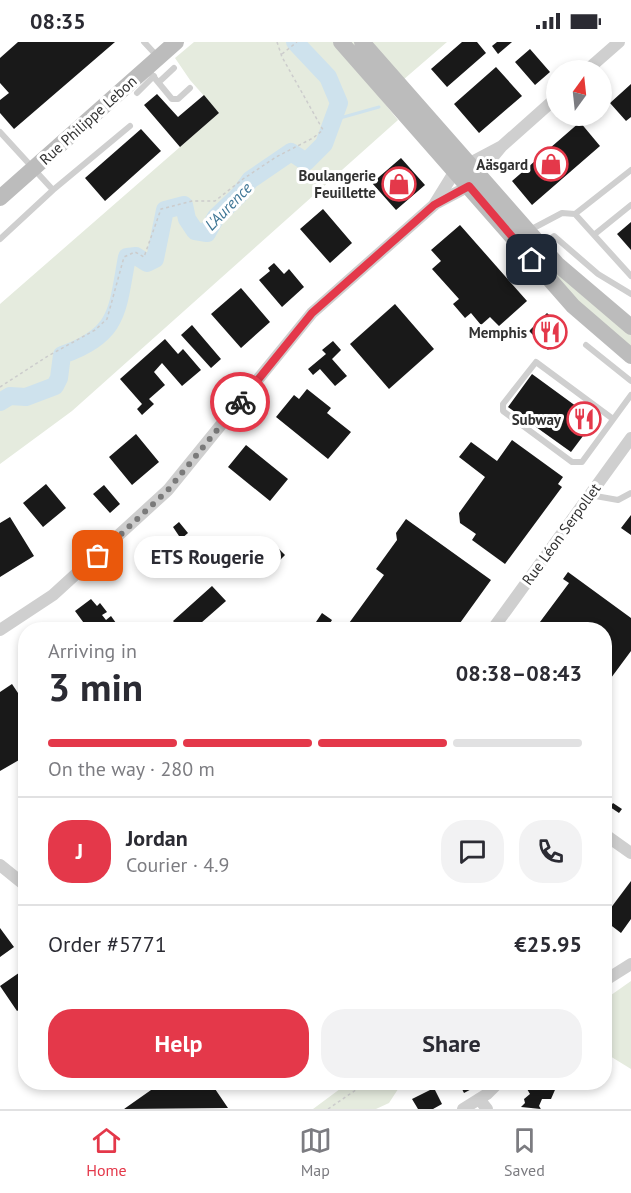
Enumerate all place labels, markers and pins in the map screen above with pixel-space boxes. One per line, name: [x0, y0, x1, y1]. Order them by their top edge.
shop icon: Aäsgard: [533, 146, 569, 182]
place label: Aäsgard: [476, 155, 528, 174]
place label: Boulangerie Feuillette: [298, 166, 376, 202]
shop icon: Boulangerie Feuillette: [381, 166, 417, 202]
pin: [506, 234, 557, 285]
restaurant icon: Memphis: [532, 314, 568, 350]
place label: Memphis: [469, 323, 527, 342]
restaurant icon: Subway: [566, 401, 602, 437]
place label: Subway: [512, 410, 562, 429]
pin: [72, 530, 123, 581]
callout: ETS Rougerie: [134, 535, 281, 577]

